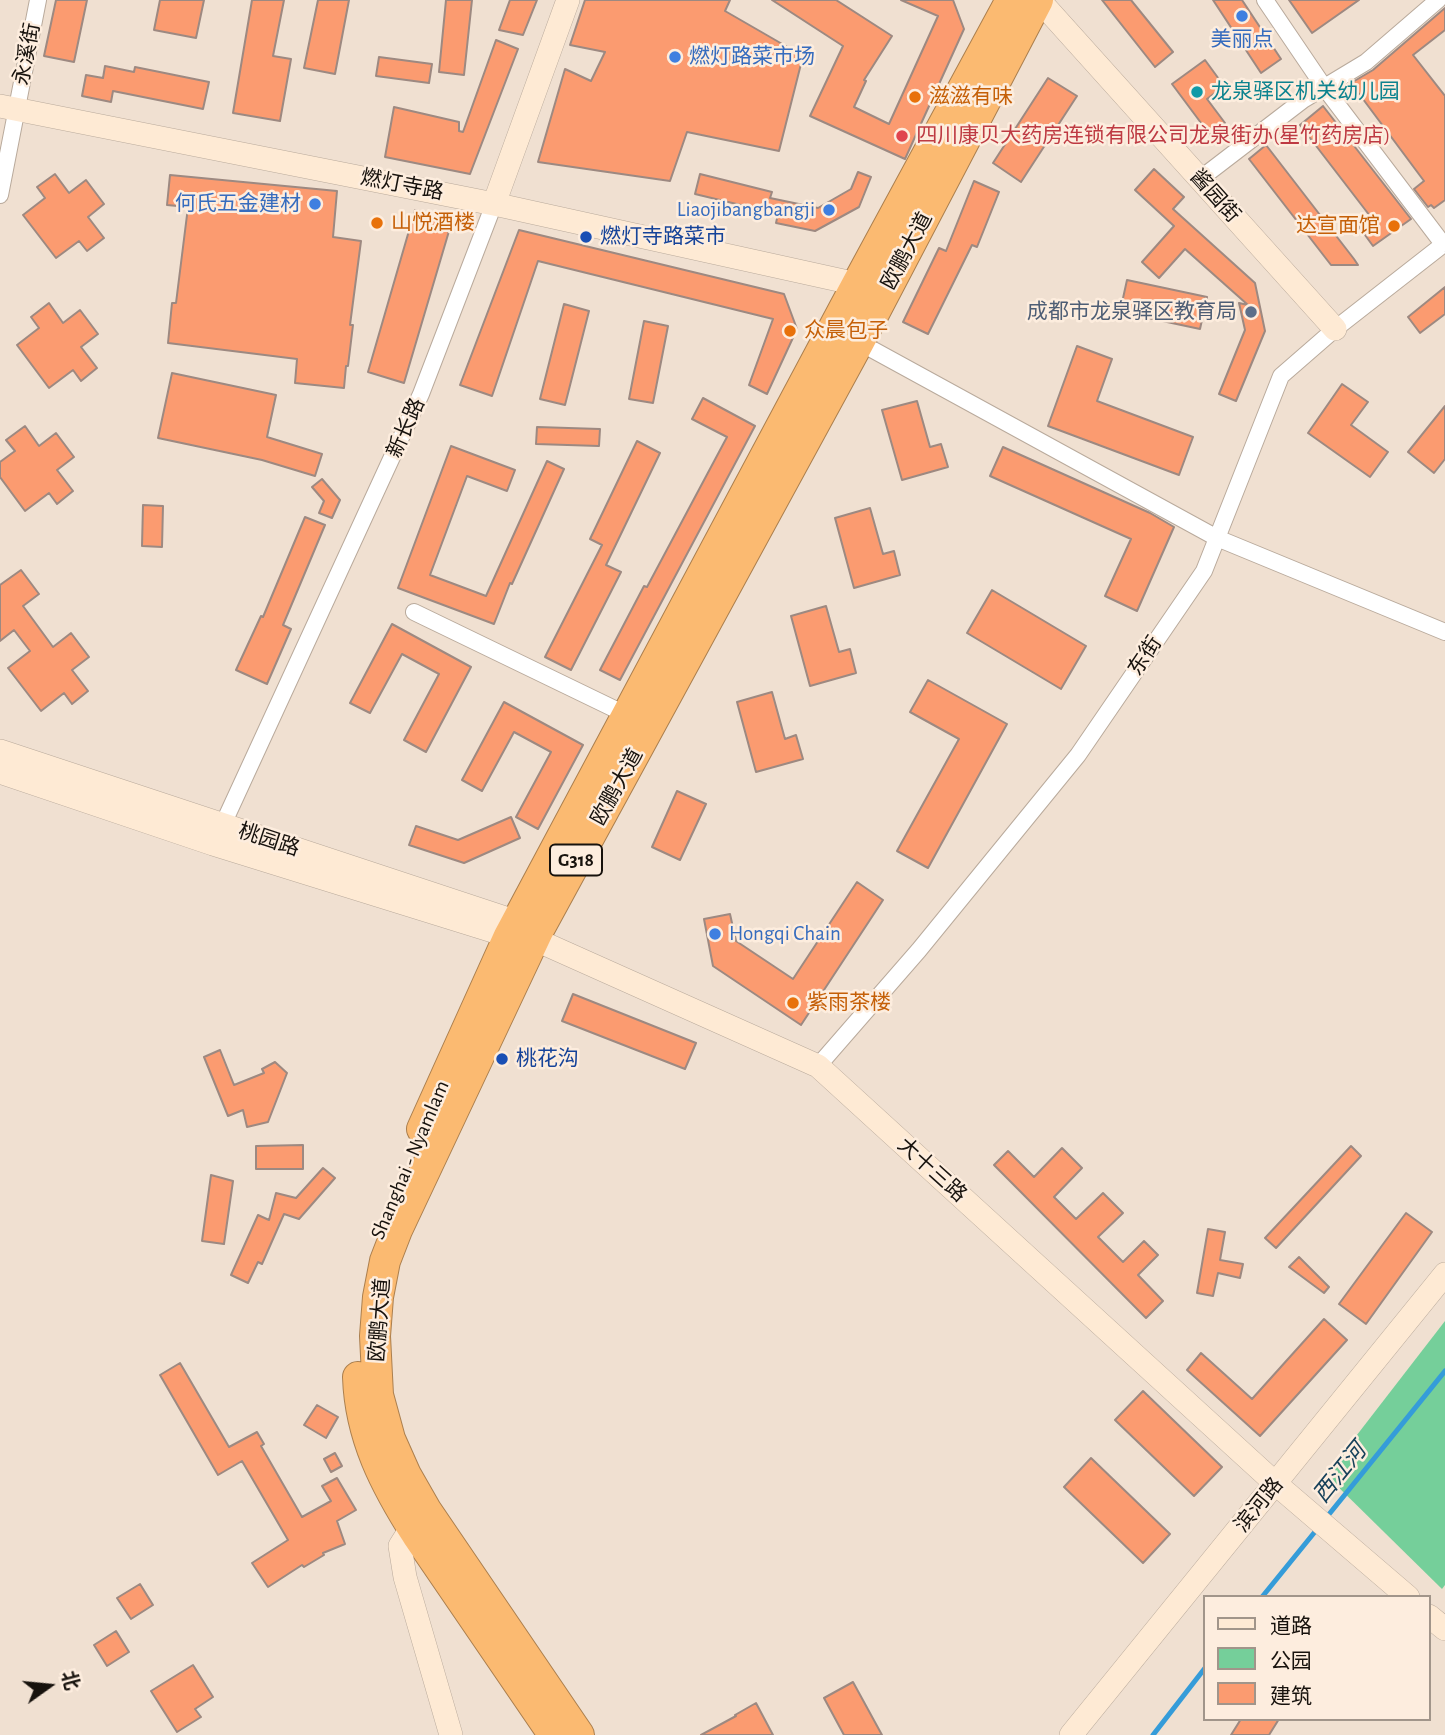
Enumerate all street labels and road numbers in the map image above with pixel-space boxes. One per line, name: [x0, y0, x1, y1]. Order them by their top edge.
street label: 永溪街: [9, 21, 45, 87]
street label: 酱园街: [1185, 164, 1245, 228]
street label: 燃灯寺路: [358, 165, 446, 205]
street label: 欧鹏大道: [876, 208, 938, 294]
street label: 新长路: [382, 394, 430, 462]
street label: 东街: [1123, 632, 1167, 680]
street label: 欧鹏大道: [586, 744, 648, 830]
street label: 桃园路: [235, 818, 303, 862]
road number: G318: [550, 845, 602, 876]
street label: Shanghai - Nyamlam: [365, 1077, 455, 1243]
street label: 大十三路: [892, 1133, 972, 1207]
street label: 欧鹏大道: [365, 1277, 395, 1363]
street label: 滨河路: [1229, 1473, 1289, 1537]

